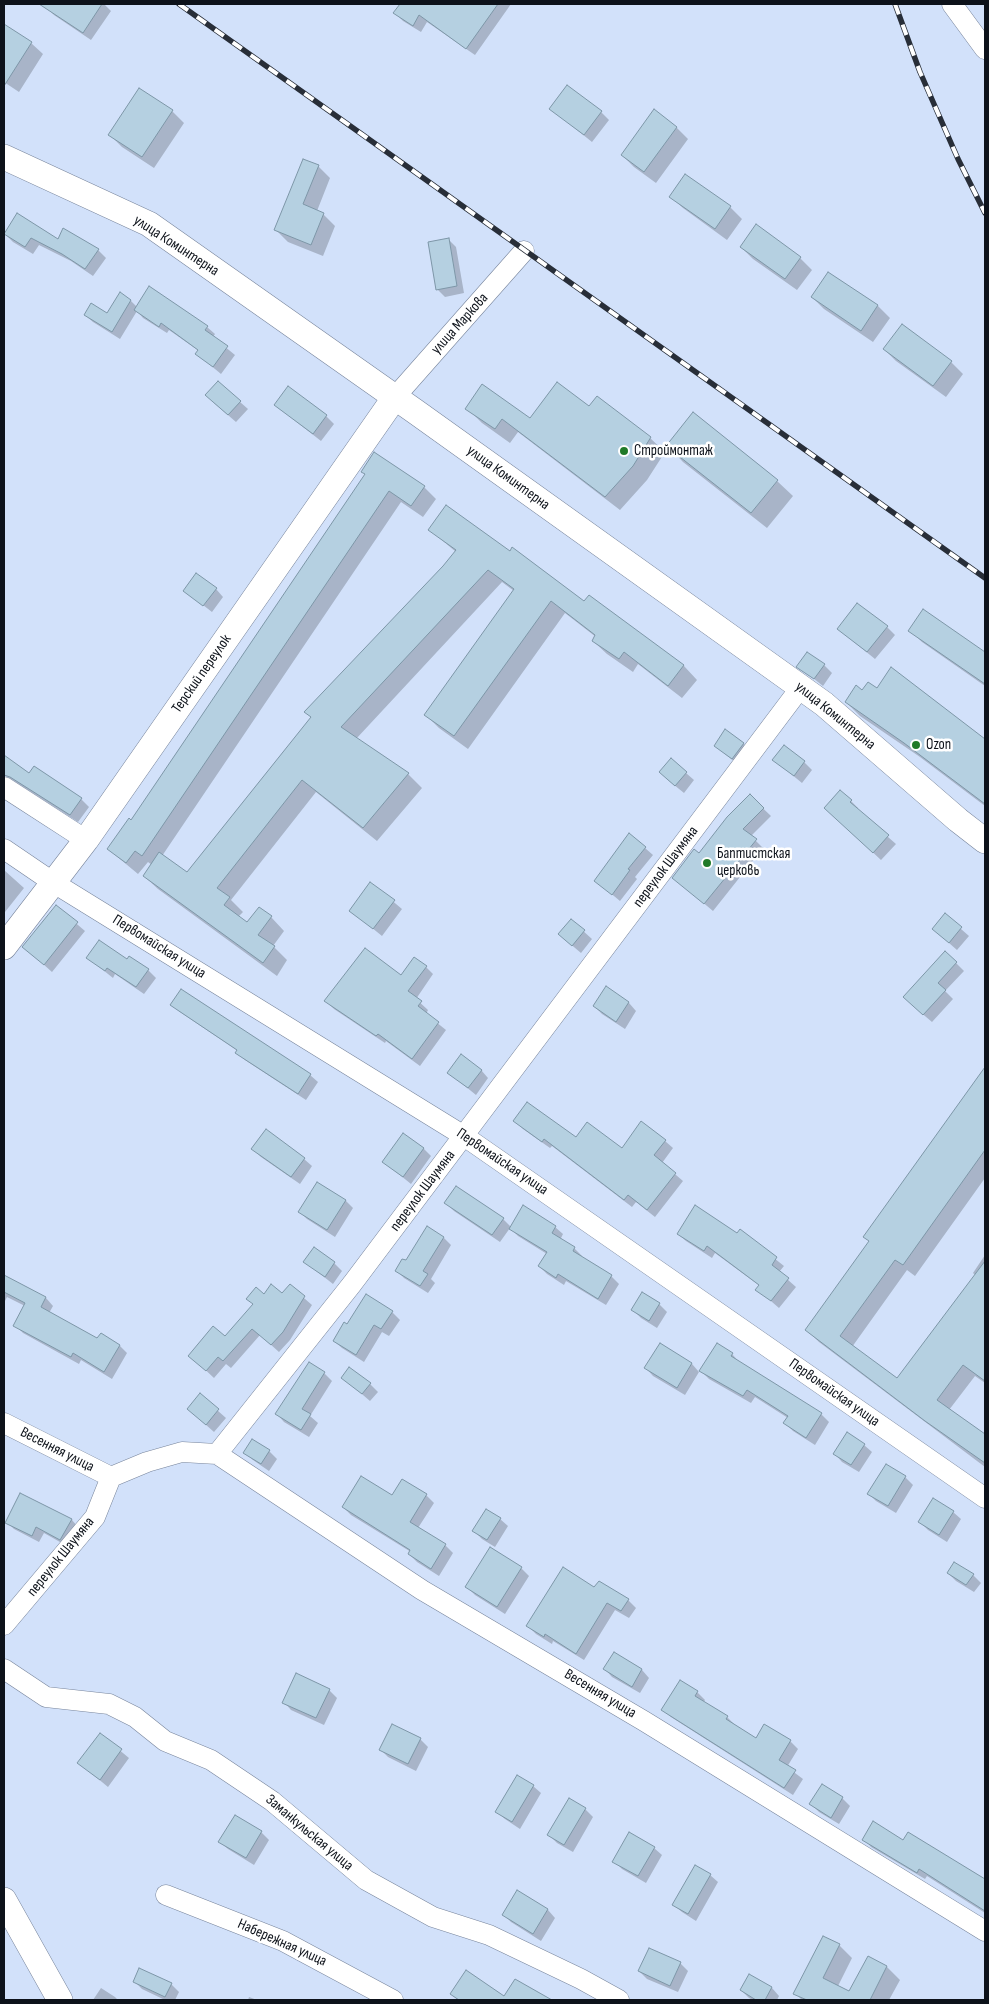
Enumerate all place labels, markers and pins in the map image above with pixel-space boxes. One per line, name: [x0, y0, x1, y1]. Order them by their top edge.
place label: Строймонтаж: [634, 442, 713, 460]
marker: Строймонтаж: [618, 445, 630, 457]
place label: Ozon: [926, 736, 951, 754]
marker: Ozon: [910, 739, 922, 751]
place label: Баптистская церковь: [717, 845, 790, 880]
marker: Баптистская церковь: [701, 857, 713, 869]

